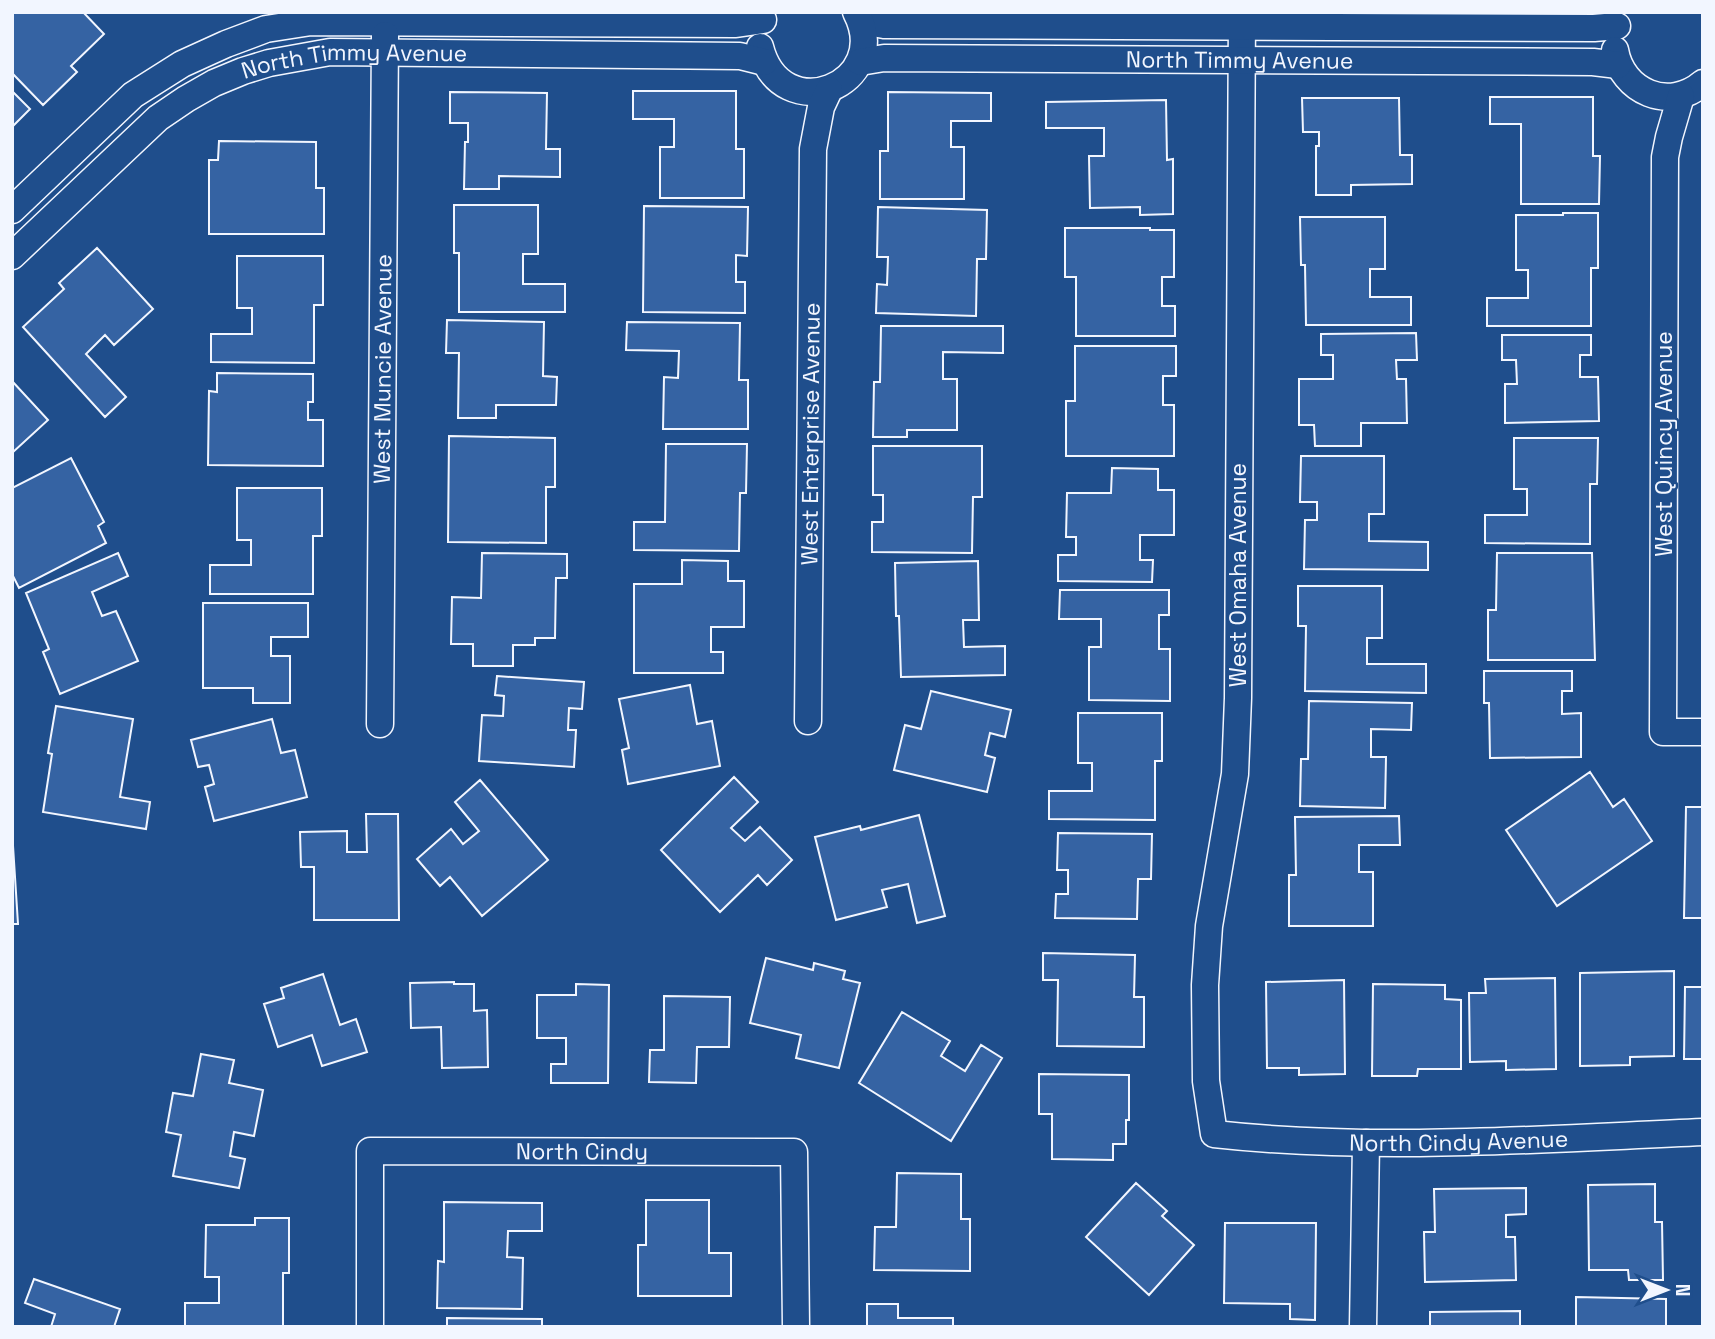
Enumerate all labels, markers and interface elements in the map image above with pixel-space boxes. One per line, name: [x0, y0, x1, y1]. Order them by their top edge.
street label: North Timmy Avenue: [238, 37, 467, 86]
street label: North Timmy Avenue: [1126, 44, 1354, 76]
street label: West Muncie Avenue: [367, 254, 398, 484]
street label: West Enterprise Avenue: [794, 302, 827, 566]
street label: West Quincy Avenue: [1649, 331, 1679, 557]
street label: West Omaha Avenue: [1223, 463, 1253, 687]
street label: North Cindy Avenue: [1349, 1123, 1569, 1158]
street label: North Cindy: [516, 1136, 648, 1167]
north arrow: [1631, 1255, 1701, 1325]
text: N: [1670, 1284, 1695, 1296]

